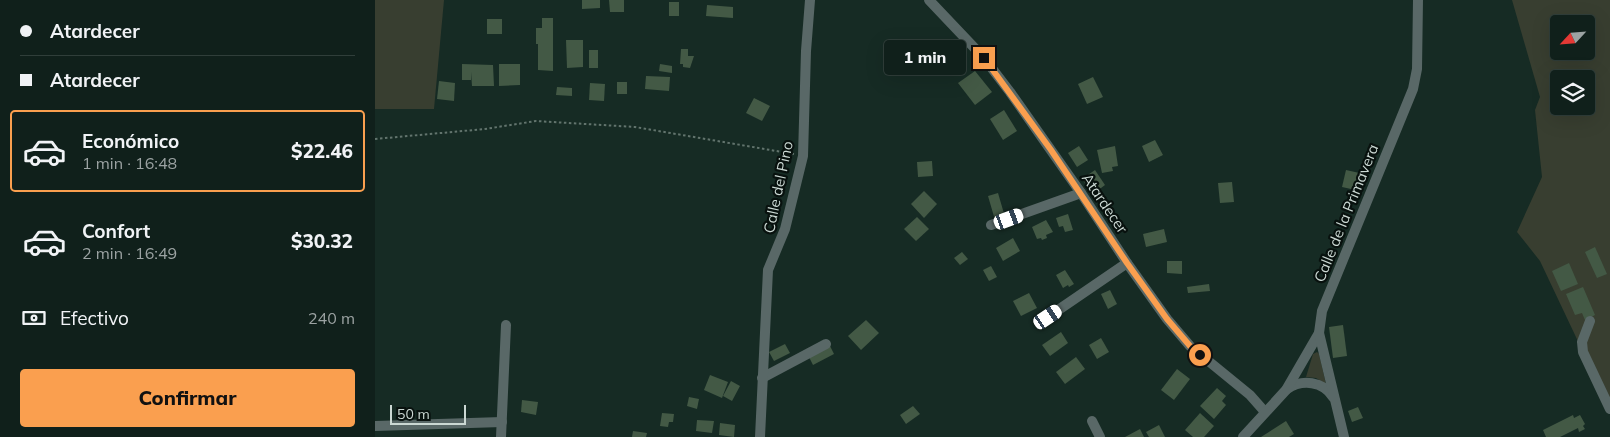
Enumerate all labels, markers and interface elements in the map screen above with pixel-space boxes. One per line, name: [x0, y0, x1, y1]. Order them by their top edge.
north arrow: [1550, 15, 1595, 60]
map controls: [1550, 15, 1595, 115]
text: Atardecer: [50, 19, 140, 43]
callout: 1 min: [884, 40, 967, 76]
text: 1 min: [904, 47, 946, 67]
route end: [973, 47, 995, 69]
text: Atardecer: [50, 68, 140, 92]
button: layers: [1550, 70, 1595, 115]
icon: car: [22, 129, 67, 174]
text: Económico: [82, 129, 179, 153]
text: $22.46: [291, 139, 353, 163]
street label: Calle del Pino: [759, 139, 797, 235]
street label: Calle de la Primavera: [1310, 141, 1382, 285]
text: 1 min · 16:48: [82, 153, 177, 173]
street label: Atardecer: [1078, 169, 1132, 237]
car: [992, 207, 1025, 231]
icon: car: [22, 219, 67, 264]
text: Confort: [82, 219, 150, 243]
text: $30.32: [291, 229, 353, 253]
text: 2 min · 16:49: [82, 243, 177, 263]
car: [1031, 302, 1064, 332]
icon: cash: [20, 304, 48, 332]
text: Efectivo: [60, 306, 129, 330]
text: 240 m: [308, 308, 355, 328]
route start: [1189, 344, 1211, 366]
button: Confirmar: [20, 369, 355, 427]
scale bar: [390, 402, 466, 425]
text: 50 m: [397, 405, 430, 423]

